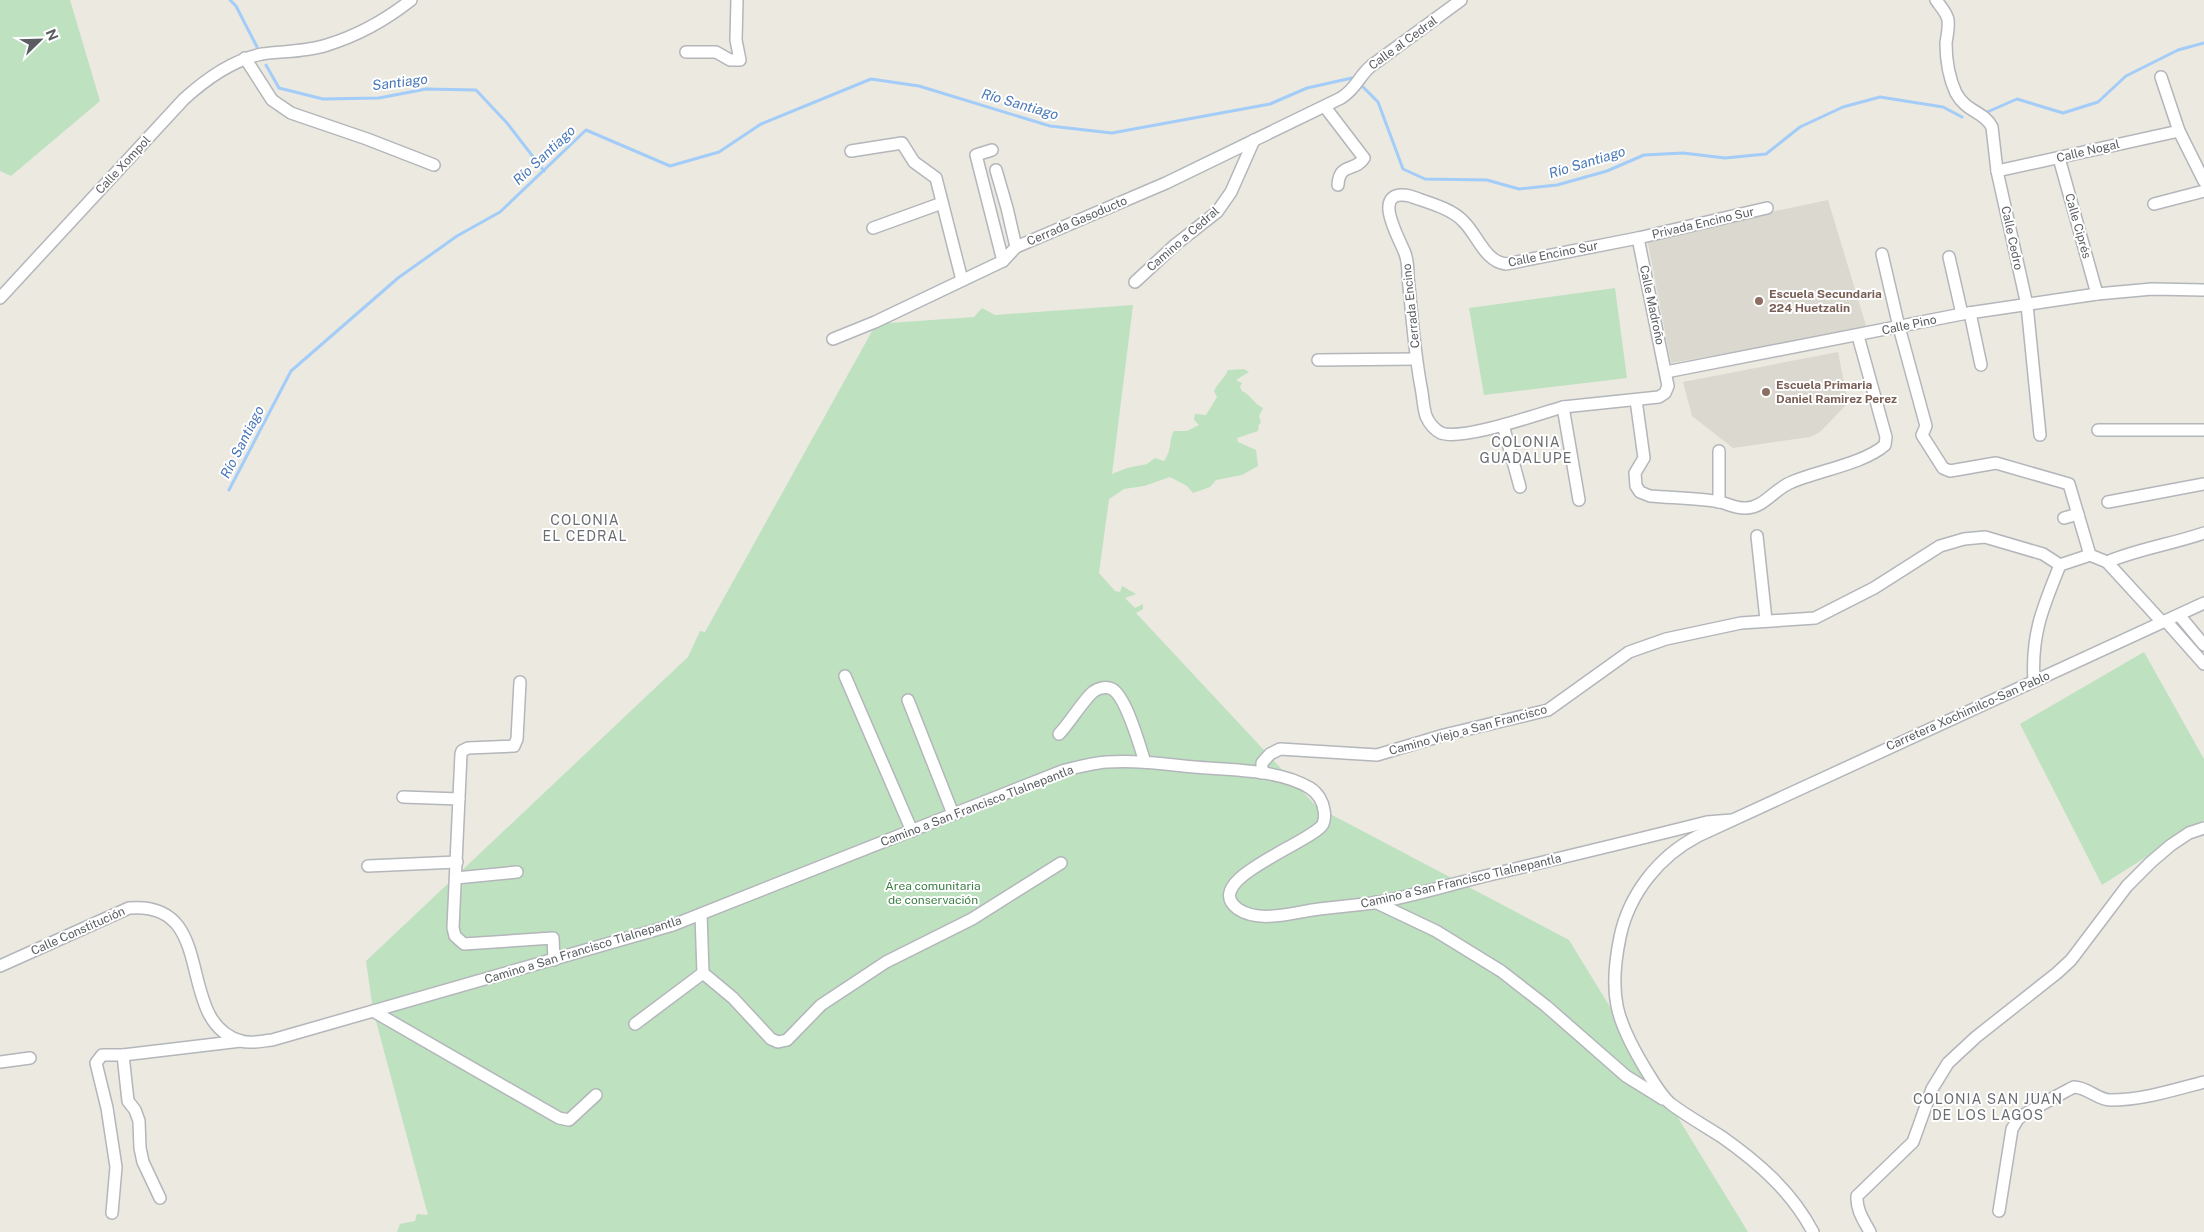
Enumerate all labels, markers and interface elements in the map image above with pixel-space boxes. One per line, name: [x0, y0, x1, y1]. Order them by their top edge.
street label: Calle al Cedral: [1366, 13, 1440, 73]
north arrow: [15, 15, 65, 65]
text: N: [42, 27, 61, 43]
water label: Santiago: [371, 71, 429, 93]
water label: Río Santiago: [980, 85, 1061, 123]
water label: Río Santiago: [510, 122, 579, 188]
street label: Calle Xompol: [93, 133, 154, 197]
street label: Calle Nogal: [2055, 137, 2121, 165]
water label: Río Santiago: [1547, 143, 1628, 181]
street label: Calle Ciprés: [2062, 192, 2094, 260]
street label: Cerrada Gasoducto: [1025, 193, 1129, 248]
street label: Camino a Cedral: [1144, 204, 1222, 274]
street label: Privada Encino Sur: [1650, 204, 1756, 242]
street label: Calle Cedro: [1998, 205, 2026, 271]
street label: Calle Encino Sur: [1507, 238, 1599, 270]
street label: Cerrada Encino: [1400, 263, 1422, 349]
street label: Calle Madroño: [1637, 264, 1667, 346]
place label: Escuela Secundaria 224 Huetzalin: [1769, 287, 1882, 315]
marker: Escuela Secundaria 224 Huetzalin: [1753, 295, 1765, 307]
street label: Calle Pino: [1880, 312, 1938, 338]
place label: Escuela Primaria Daniel Ramirez Perez: [1776, 378, 1897, 406]
marker: Escuela Primaria Daniel Ramirez Perez: [1760, 386, 1772, 398]
water label: Río Santiago: [217, 403, 267, 481]
district label: COLONIA GUADALUPE: [1480, 434, 1572, 466]
district label: COLONIA EL CEDRAL: [543, 512, 627, 544]
street label: Carretera Xochimilco-San Pablo: [1884, 668, 2052, 753]
street label: Camino Viejo a San Francisco: [1387, 702, 1549, 758]
street label: Camino a San Francisco Tlalnepantla: [879, 763, 1075, 849]
street label: Camino a San Francisco Tlalnepantla: [1359, 851, 1563, 911]
park label: Área comunitaria de conservación: [885, 879, 981, 907]
street label: Calle Constitución: [29, 904, 127, 958]
street label: Camino a San Francisco Tlalnepantla: [483, 913, 683, 987]
district label: COLONIA SAN JUAN DE LOS LAGOS: [1913, 1091, 2063, 1123]

